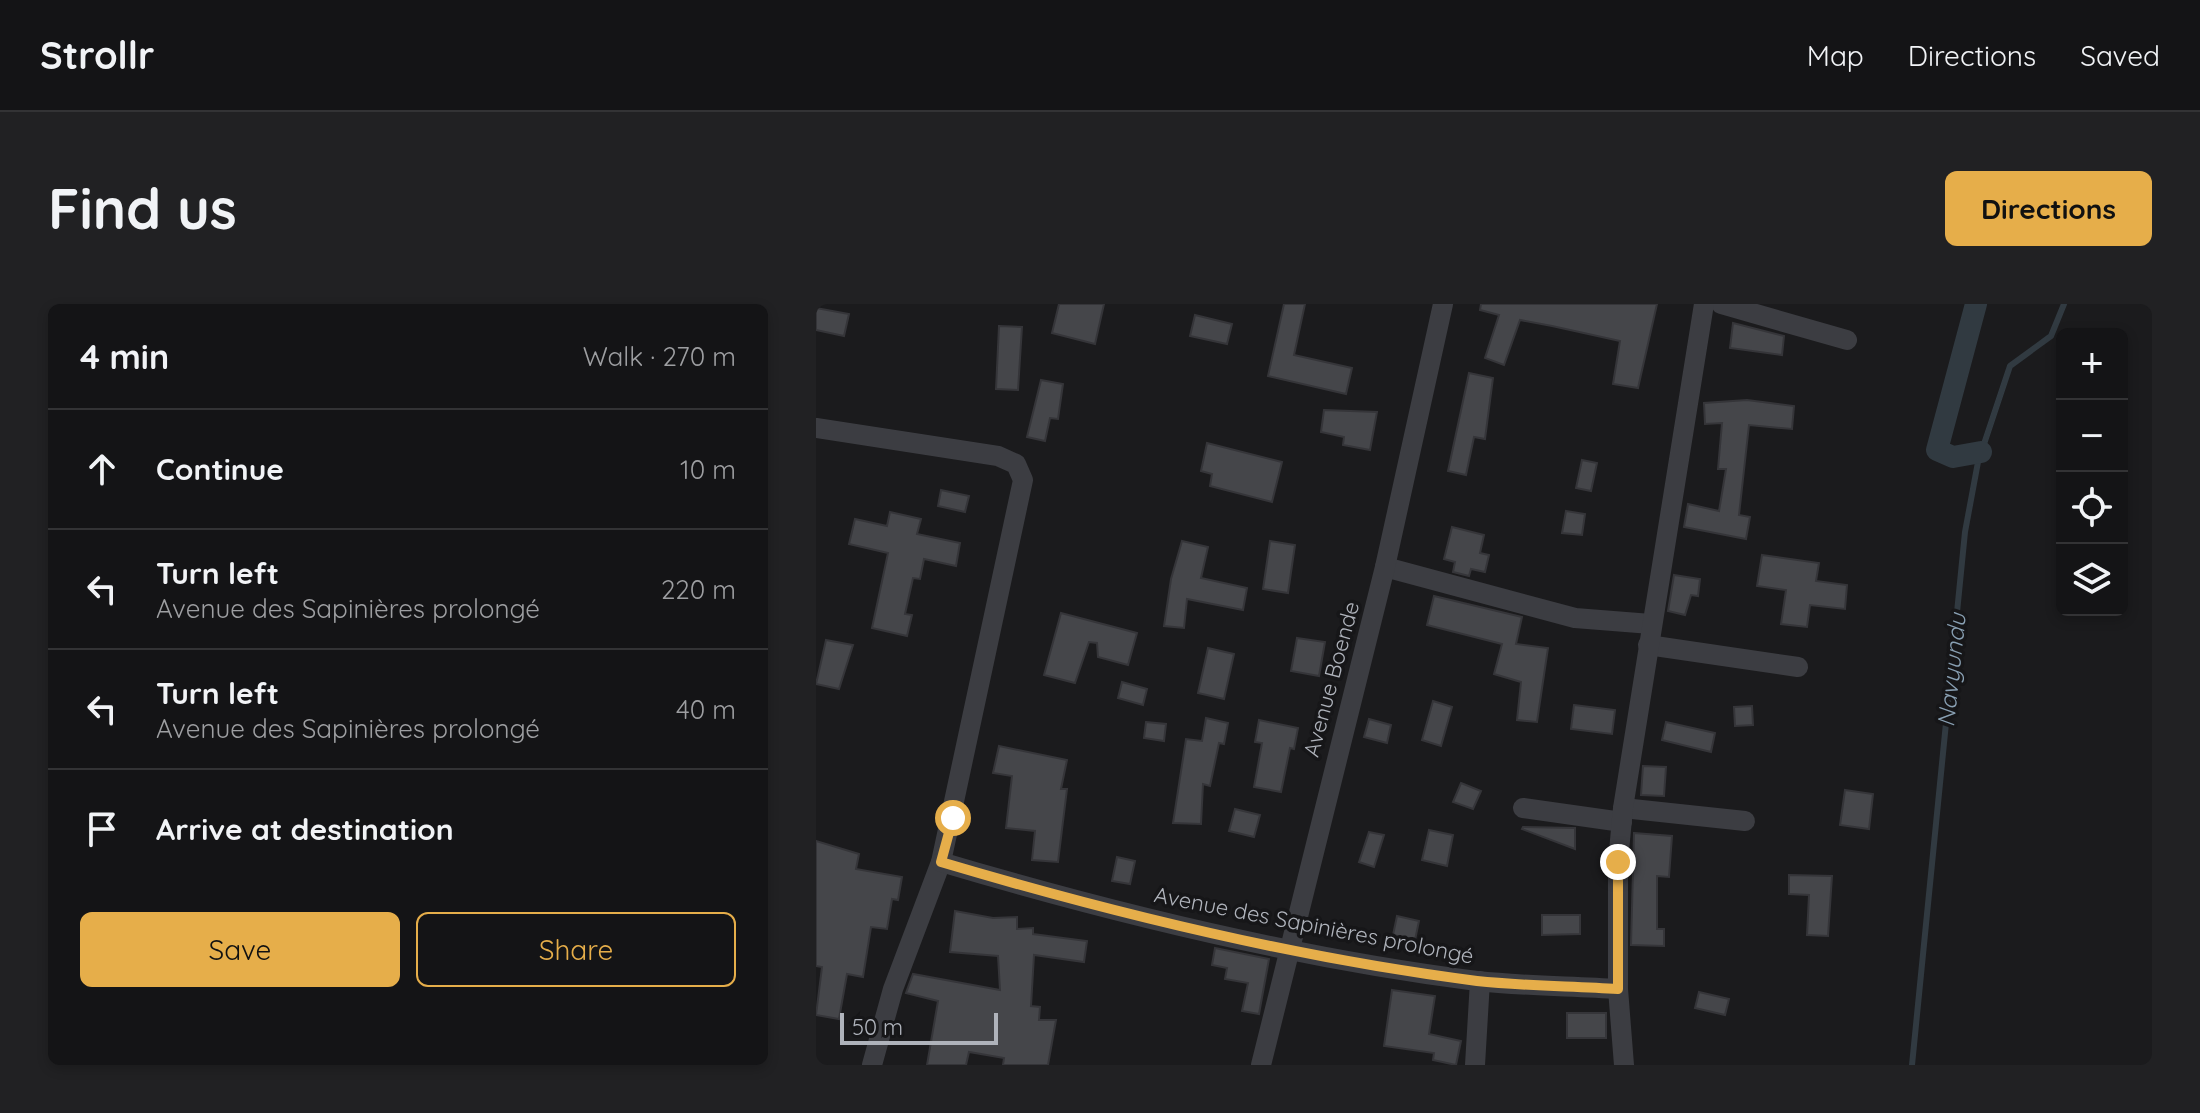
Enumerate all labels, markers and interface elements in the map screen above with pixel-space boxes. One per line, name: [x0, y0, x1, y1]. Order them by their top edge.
text: Strollr: [40, 31, 155, 79]
text: Map: [1807, 38, 1864, 73]
text: Directions: [1908, 38, 2036, 73]
text: Saved: [2080, 38, 2160, 73]
button: Directions: [1945, 171, 2152, 246]
text: Find us: [48, 173, 237, 243]
map controls: [2056, 328, 2128, 616]
button: +: [2056, 328, 2128, 400]
text: 4 min: [80, 335, 169, 378]
text: Walk · 270 m: [583, 340, 736, 373]
button: −: [2056, 400, 2128, 472]
icon: ahead: [80, 447, 124, 491]
text: Continue: [156, 450, 284, 488]
text: 10 m: [680, 453, 736, 486]
button: locate: [2056, 472, 2128, 544]
button: layers: [2056, 544, 2128, 616]
text: Turn left: [156, 554, 279, 592]
icon: left: [80, 567, 124, 611]
text: 220 m: [661, 573, 736, 606]
text: Avenue des Sapinières prolongé: [156, 592, 540, 625]
street label: Avenue Boende: [1297, 598, 1365, 760]
water label: Navyundu: [1930, 610, 1972, 728]
text: Turn left: [156, 674, 279, 712]
icon: left: [80, 687, 124, 731]
text: 40 m: [676, 693, 736, 726]
text: Avenue des Sapinières prolongé: [156, 712, 540, 745]
route start: [935, 800, 971, 836]
icon: arrive: [80, 807, 124, 851]
text: Arrive at destination: [156, 810, 454, 848]
route end: [1600, 844, 1636, 880]
street label: Avenue des Sapinières prolongé: [1152, 880, 1476, 970]
button: Save: [80, 912, 400, 987]
button: Share: [416, 912, 736, 987]
scale bar: [840, 1009, 998, 1045]
text: 50 m: [852, 1013, 903, 1041]

